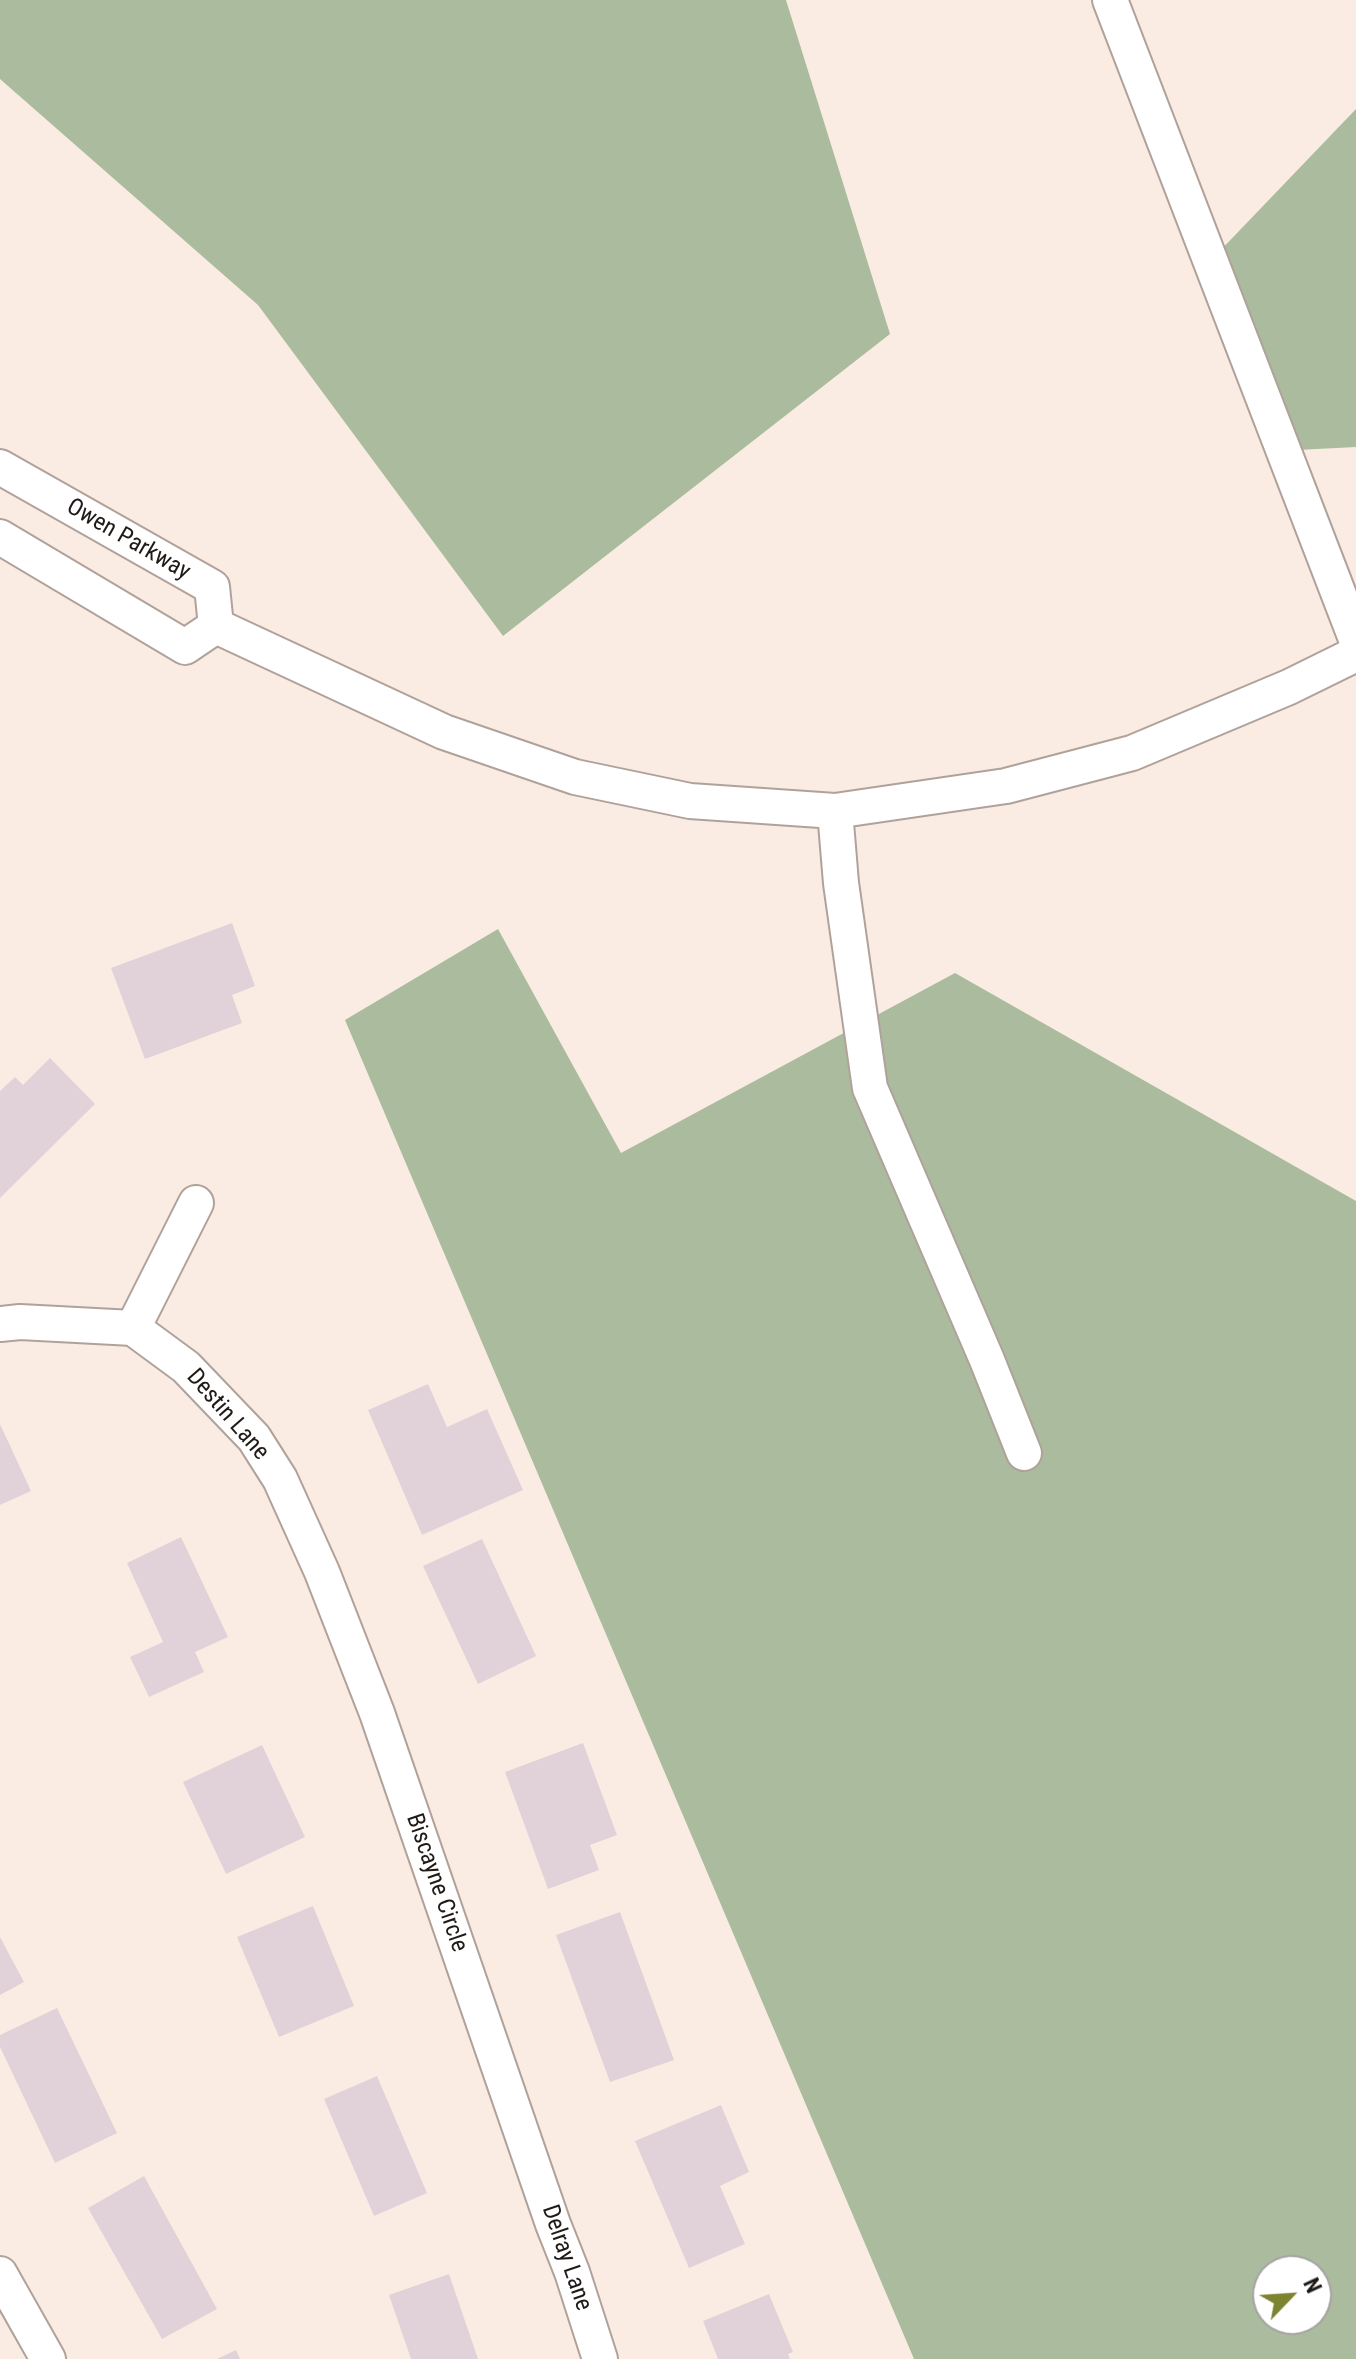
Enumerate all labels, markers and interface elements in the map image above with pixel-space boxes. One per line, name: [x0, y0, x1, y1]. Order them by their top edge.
street label: Owen Parkway: [61, 493, 195, 587]
street label: Destin Lane: [180, 1364, 274, 1466]
street label: Biscayne Circle: [399, 1810, 473, 1956]
street label: Delray Lane: [534, 2201, 598, 2315]
north arrow: [1252, 2255, 1332, 2335]
text: N: [1298, 2274, 1327, 2297]

